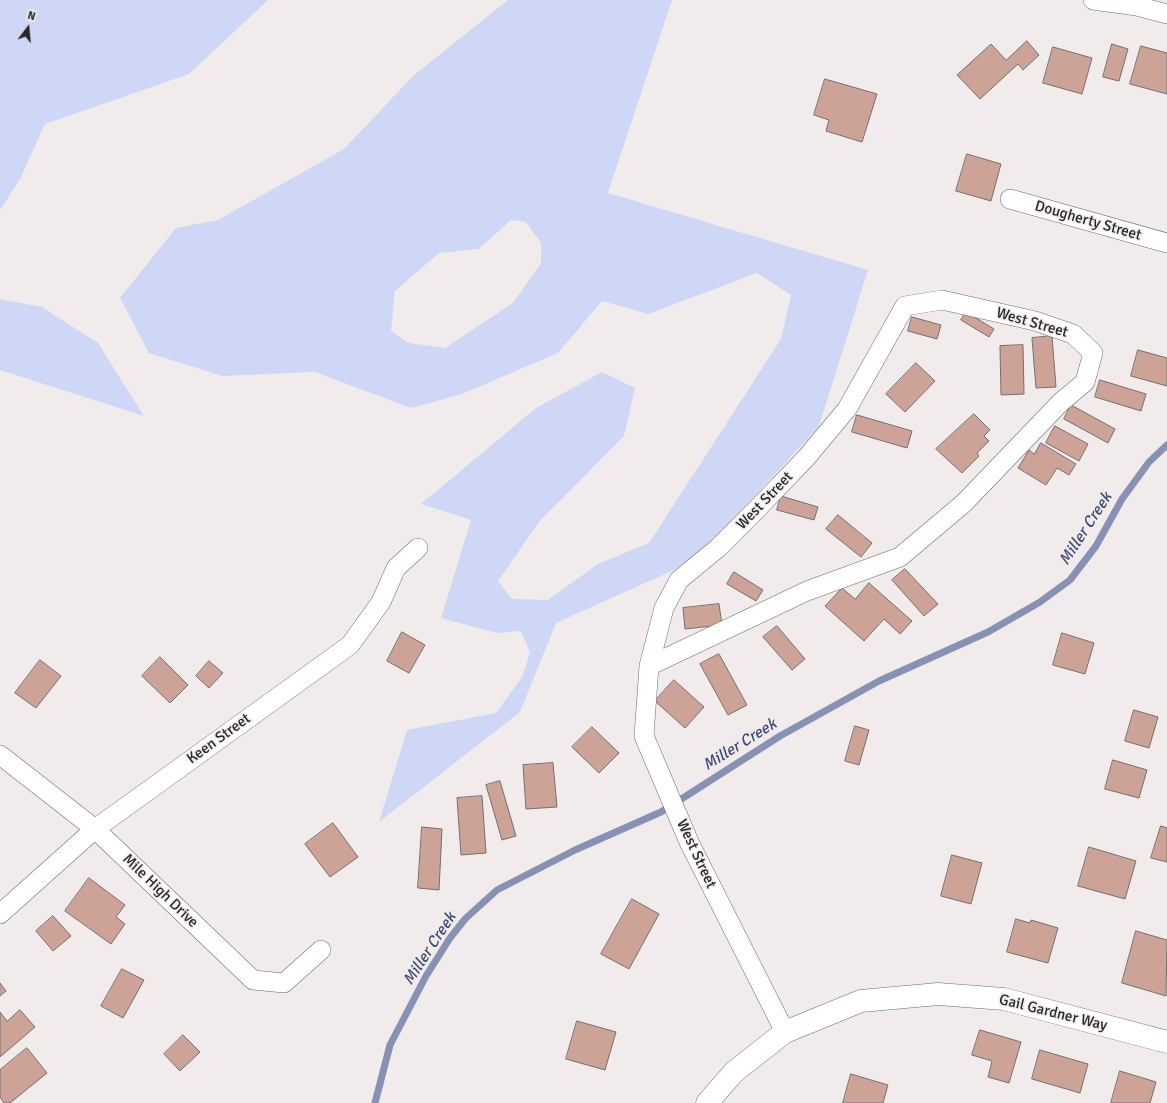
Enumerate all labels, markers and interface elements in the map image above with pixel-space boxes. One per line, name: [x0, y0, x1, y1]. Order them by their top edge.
north arrow: [8, 8, 48, 48]
text: N: [26, 9, 37, 23]
street label: Dougherty Street: [1033, 197, 1143, 245]
street label: West Street: [994, 304, 1070, 342]
street label: West Street: [733, 468, 797, 534]
water label: Miller Creek: [1055, 489, 1117, 569]
street label: Keen Street: [184, 710, 254, 768]
water label: Miller Creek: [700, 715, 780, 775]
street label: West Street: [672, 817, 720, 891]
street label: Mile High Drive: [118, 850, 202, 932]
water label: Miller Creek: [399, 909, 461, 989]
street label: Gail Gardner Way: [997, 991, 1109, 1035]

